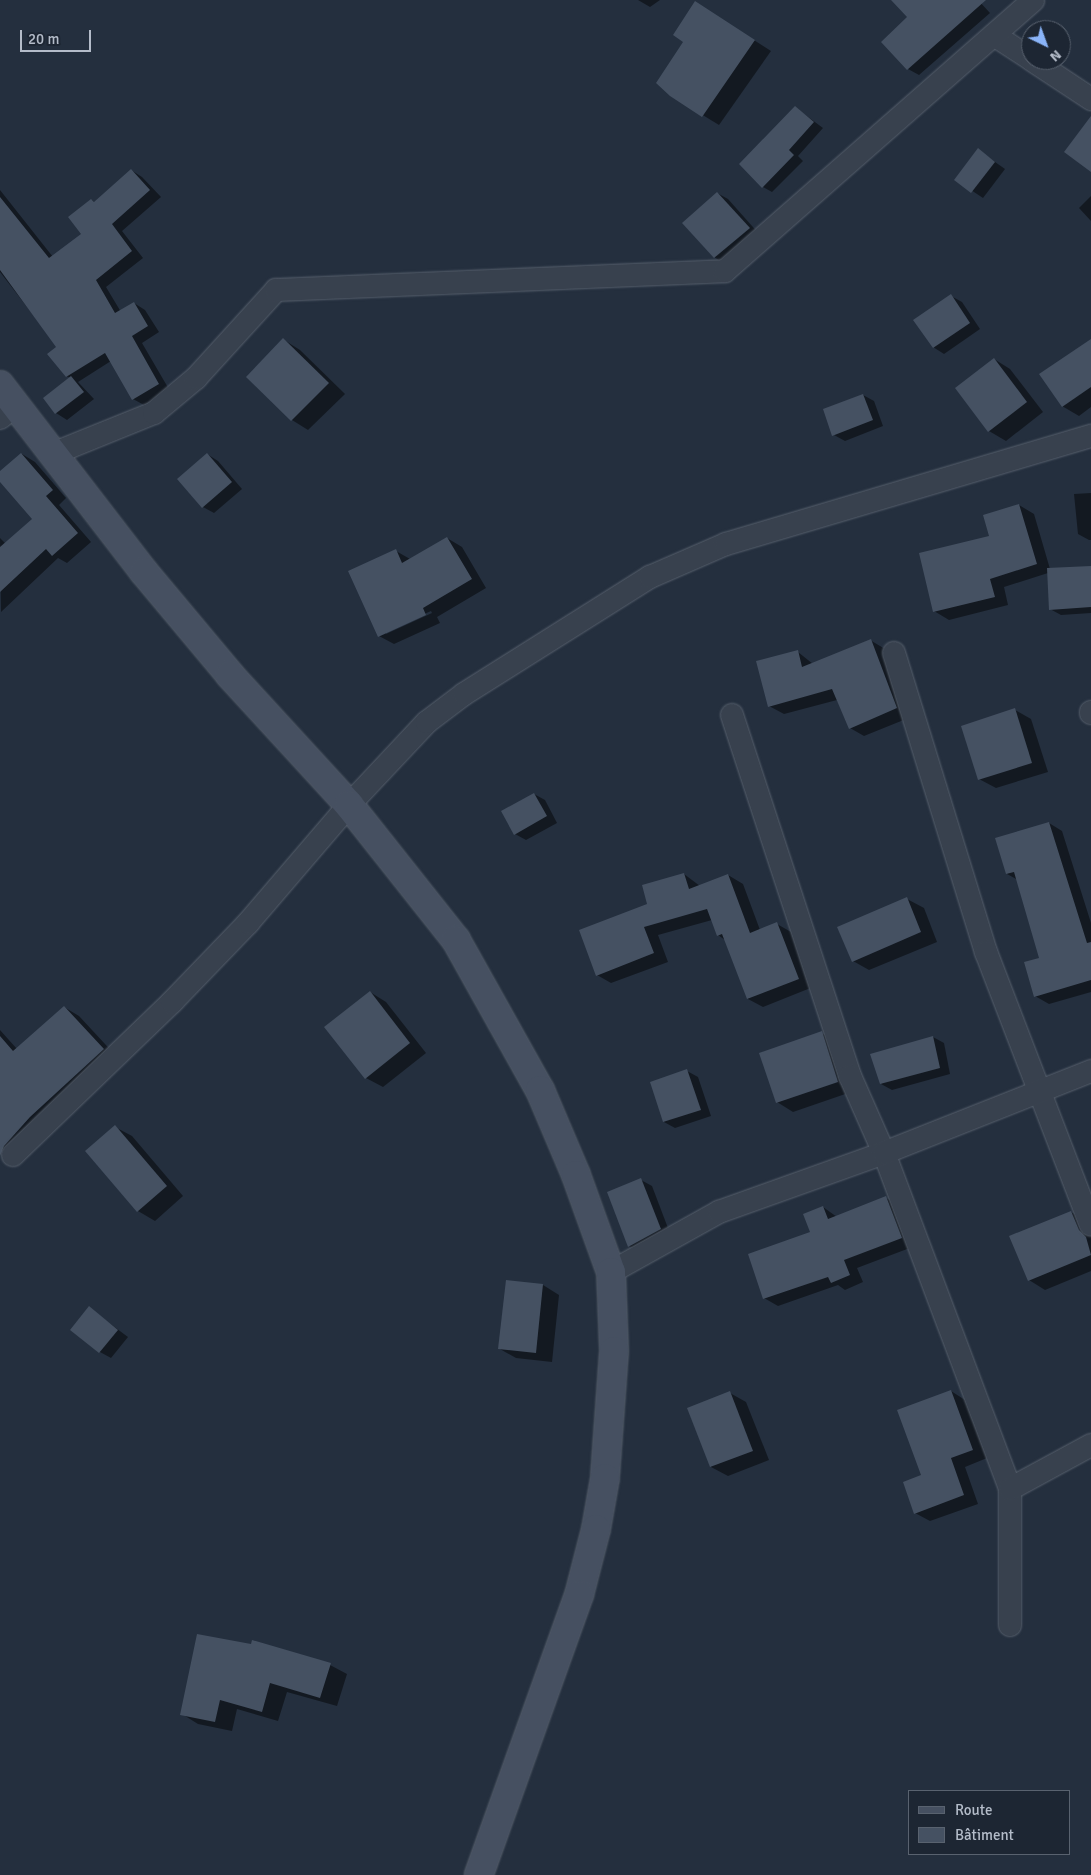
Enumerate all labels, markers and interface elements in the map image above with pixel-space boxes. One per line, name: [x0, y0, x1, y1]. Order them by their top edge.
scale bar: [22, 20, 94, 52]
north arrow: [1021, 20, 1071, 70]
text: 20 m: [28, 30, 59, 48]
text: N: [1046, 46, 1065, 65]
legend: [908, 1790, 1071, 1855]
text: Route: [955, 1801, 992, 1819]
text: Bâtiment: [955, 1826, 1014, 1844]

